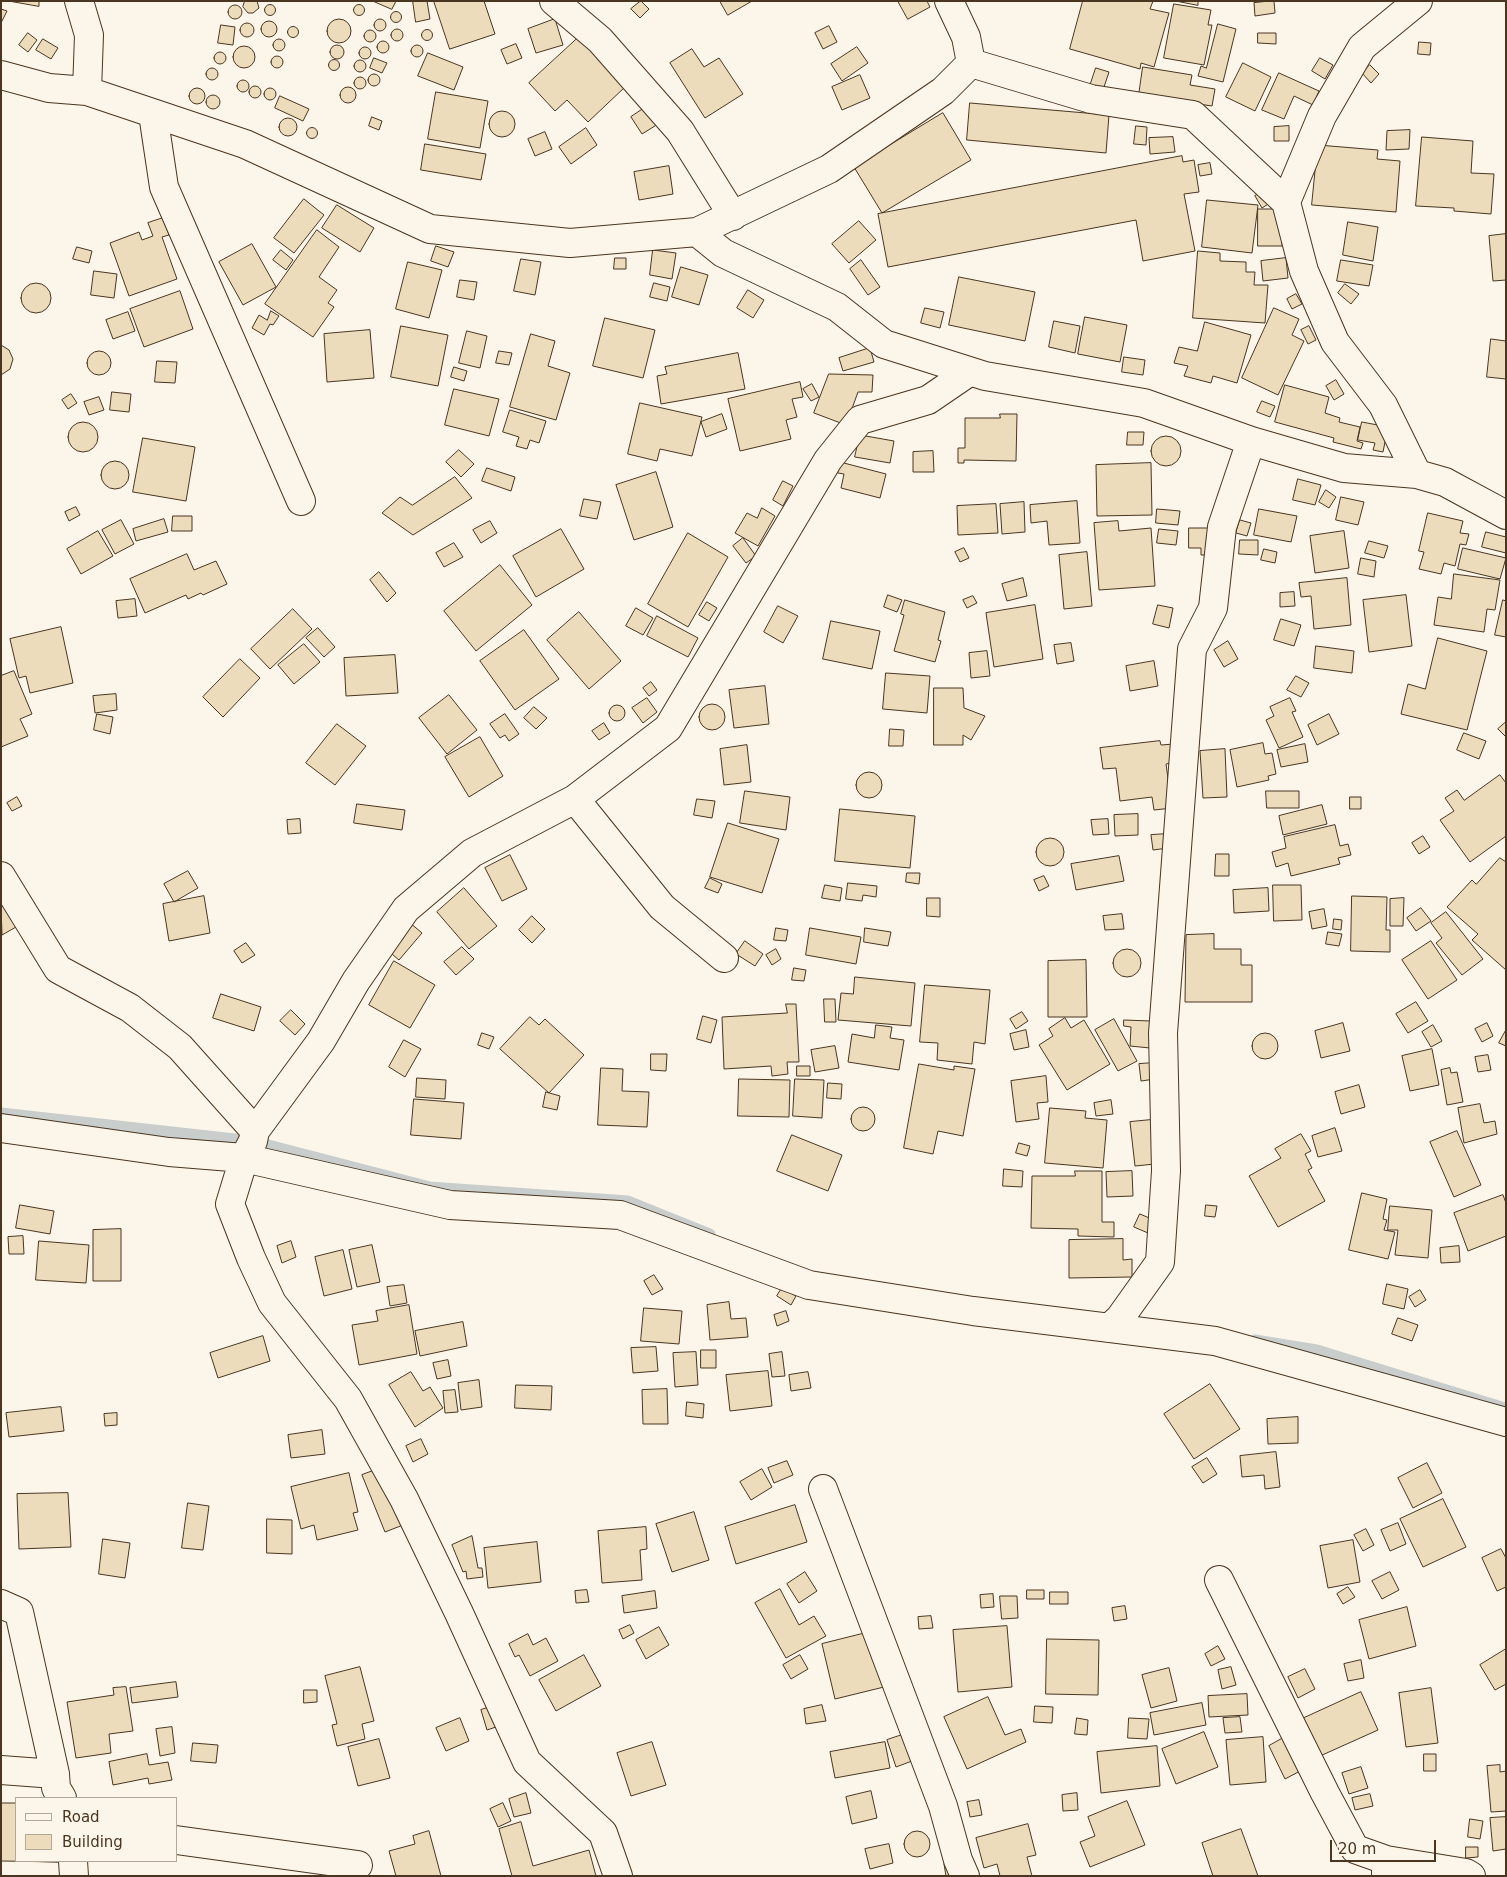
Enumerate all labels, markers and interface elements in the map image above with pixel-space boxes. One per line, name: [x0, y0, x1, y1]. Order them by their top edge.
legend: [15, 1797, 178, 1862]
text: Road: [62, 1808, 100, 1826]
scale bar: [1332, 1830, 1438, 1862]
text: Building: [62, 1833, 123, 1851]
text: 20 m: [1338, 1840, 1376, 1858]

